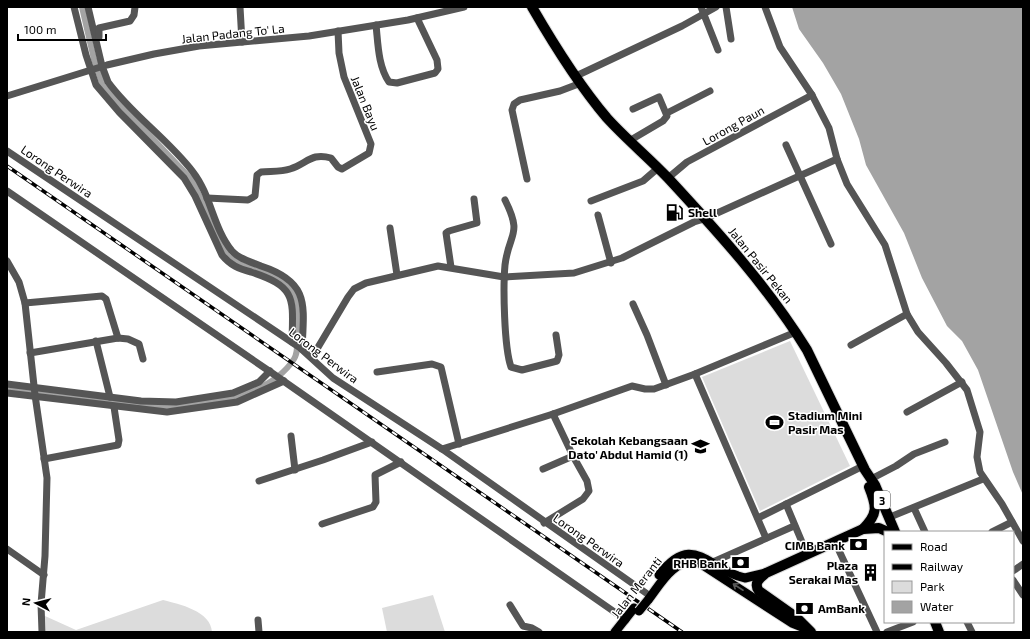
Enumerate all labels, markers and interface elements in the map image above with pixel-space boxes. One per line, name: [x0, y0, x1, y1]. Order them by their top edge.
scale bar: [18, 16, 106, 42]
street label: Jalan Padang To' La: [181, 21, 285, 45]
text: 100 m: [24, 22, 56, 36]
street label: Jalan Bayu: [349, 74, 383, 132]
street label: Lorong Paun: [700, 102, 766, 148]
street label: Lorong Perwira: [19, 142, 95, 200]
fuel station icon: Shell: [665, 202, 685, 222]
place label: Shell: [688, 205, 717, 219]
street label: Jalan Pasir Pekan: [726, 224, 796, 306]
street label: Lorong Perwira: [287, 324, 361, 386]
place label: Stadium Mini Pasir Mas: [788, 408, 862, 436]
sports icon: Stadium Mini Pasir Mas: [765, 412, 785, 432]
place label: Sekolah Kebangsaan Dato' Abdul Hamid (1): [568, 433, 688, 461]
school or university icon: Sekolah Kebangsaan Dato' Abdul Hamid (1): [691, 437, 711, 457]
road number: 3: [874, 491, 890, 509]
street label: Lorong Perwira: [551, 510, 627, 570]
legend: [884, 531, 1014, 623]
bank icon: CIMB Bank: [848, 535, 868, 555]
place label: CIMB Bank: [785, 538, 845, 552]
text: Road: [920, 539, 948, 553]
bank icon: RHB Bank: [731, 553, 751, 573]
street label: Jalan Meranti: [608, 554, 664, 620]
place label: RHB Bank: [673, 556, 728, 570]
place label: Plaza Serakai Mas: [789, 558, 858, 586]
text: Railway: [920, 559, 964, 573]
building icon: Plaza Serakai Mas: [861, 562, 881, 582]
text: Park: [920, 579, 945, 593]
north arrow: [16, 583, 56, 623]
one-way arrow: [733, 583, 744, 591]
text: N: [19, 597, 33, 606]
bank icon: AmBank: [795, 598, 815, 618]
text: Water: [920, 599, 954, 613]
place label: AmBank: [818, 601, 865, 615]

